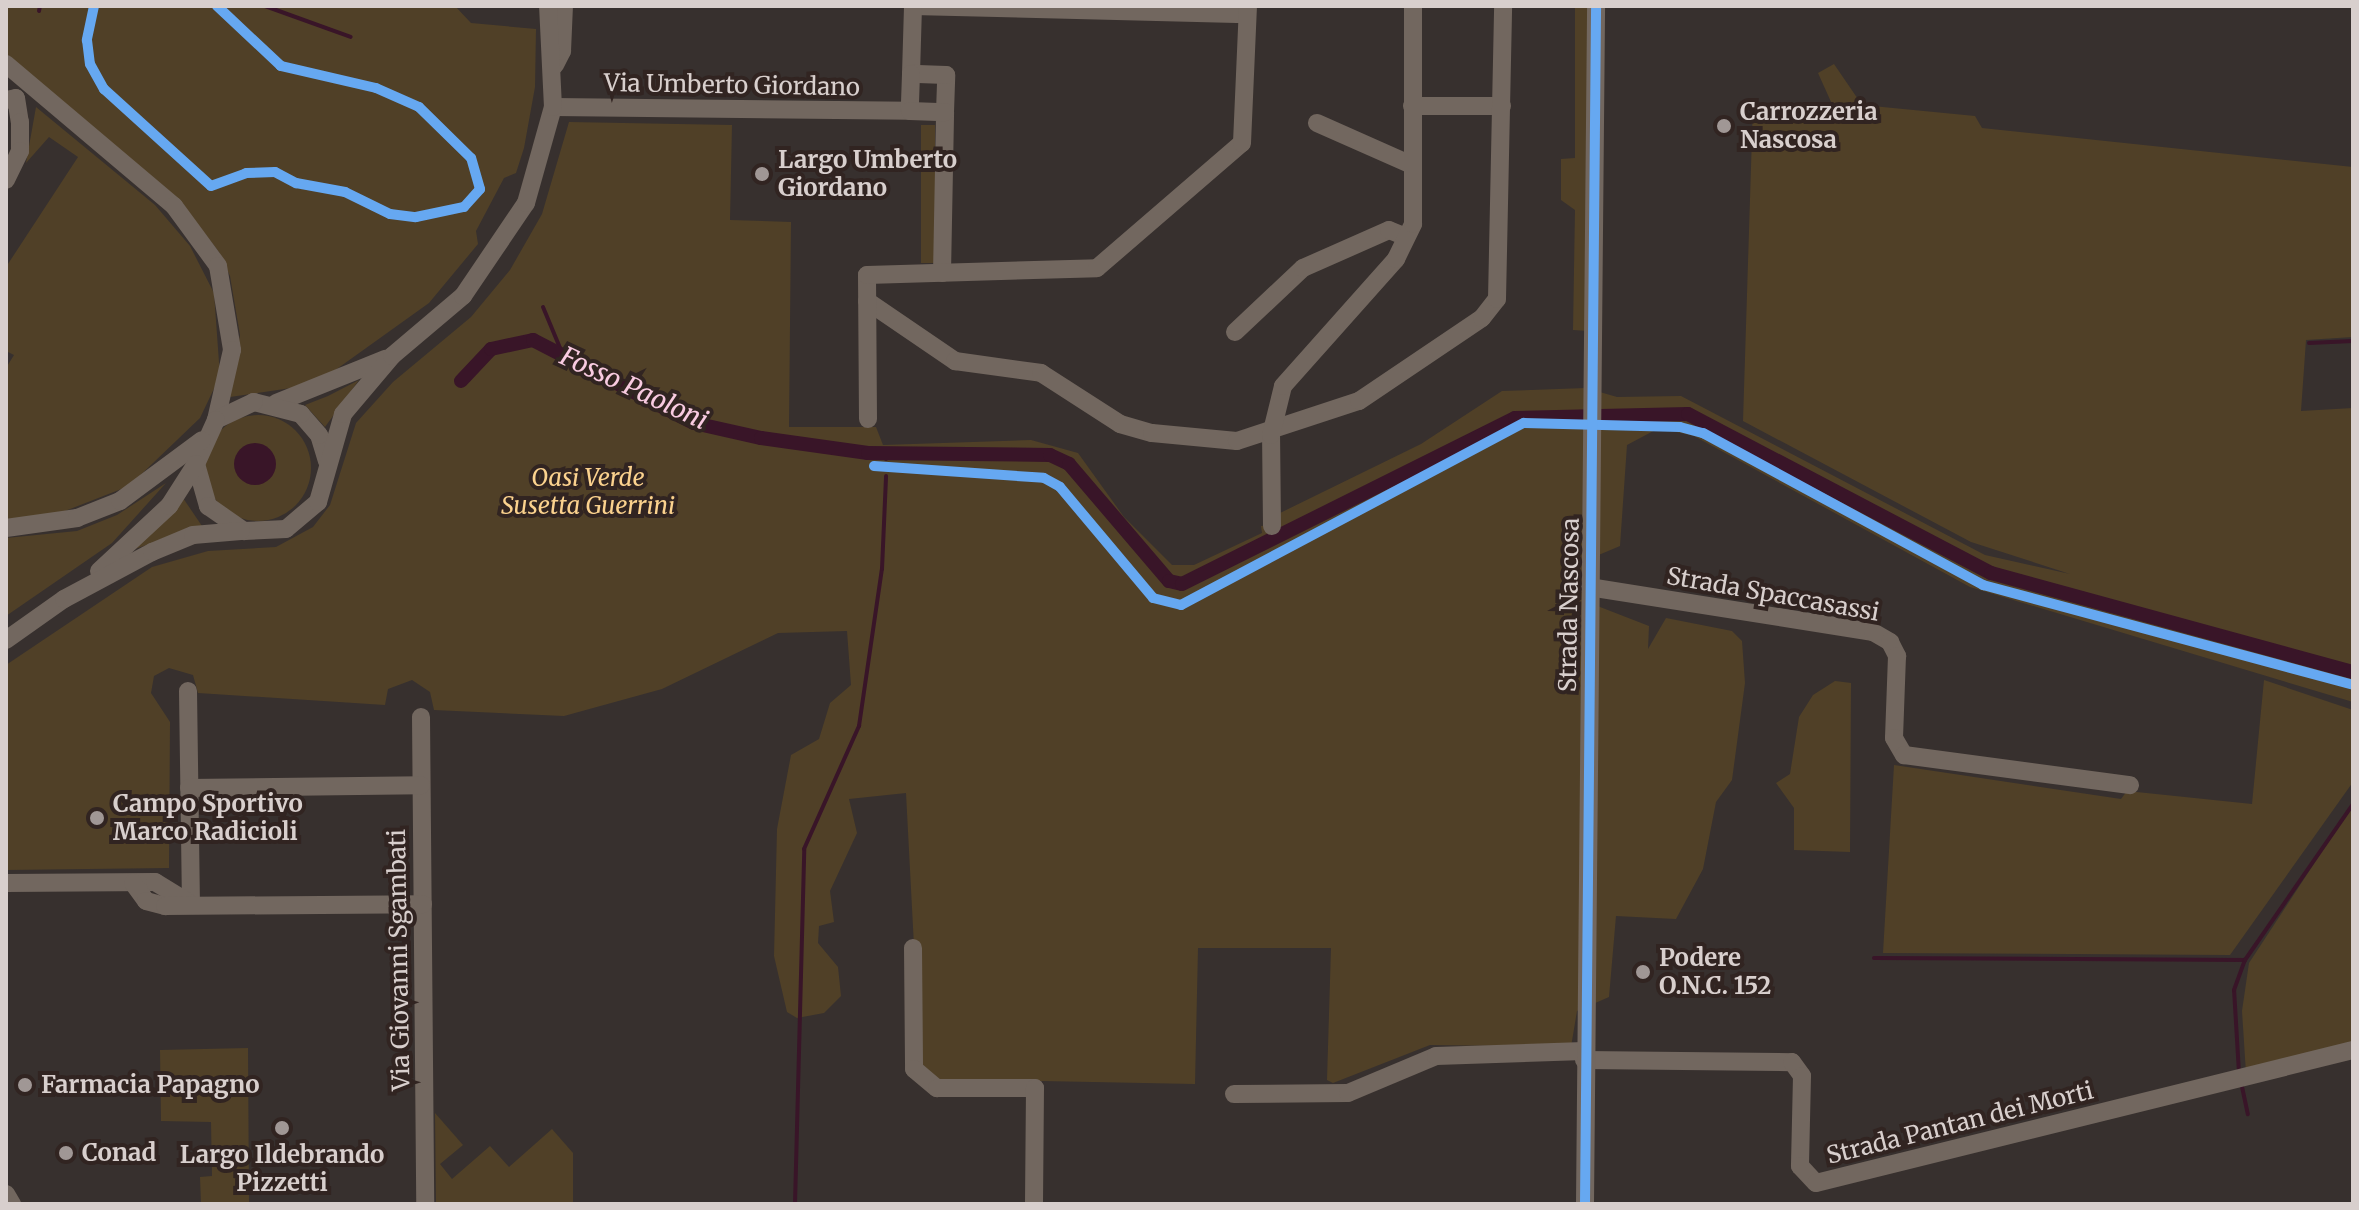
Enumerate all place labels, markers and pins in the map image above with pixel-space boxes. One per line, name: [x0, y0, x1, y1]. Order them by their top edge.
place label: Carrozzeria Nascosa: [1740, 98, 1878, 154]
marker: Carrozzeria Nascosa: [1715, 117, 1733, 135]
place label: Largo Umberto Giordano: [778, 146, 957, 202]
marker: Largo Umberto Giordano: [753, 165, 771, 183]
place label: Campo Sportivo Marco Radicioli: [113, 790, 303, 846]
marker: Campo Sportivo Marco Radicioli: [88, 809, 106, 827]
place label: Podere O.N.C. 152: [1659, 944, 1771, 1000]
marker: Podere O.N.C. 152: [1634, 963, 1652, 981]
place label: Farmacia Papagno: [41, 1071, 260, 1099]
marker: Farmacia Papagno: [16, 1076, 34, 1094]
marker: Largo Ildebrando Pizzetti: [273, 1119, 291, 1137]
place label: Conad: [82, 1139, 156, 1167]
place label: Largo Ildebrando Pizzetti: [180, 1141, 384, 1197]
marker: Conad: [57, 1144, 75, 1162]

